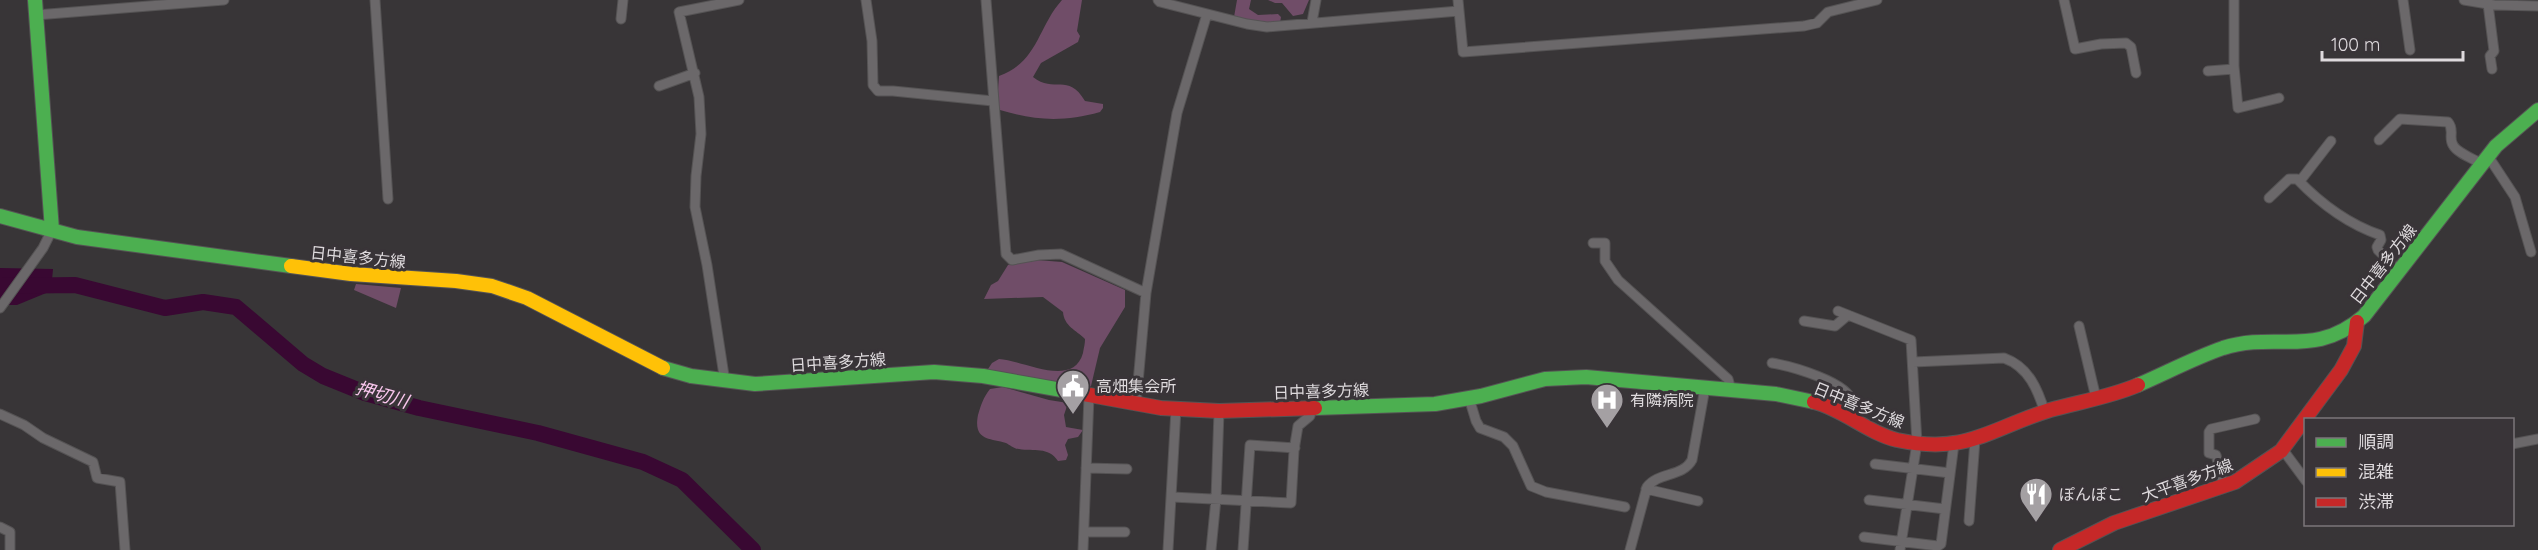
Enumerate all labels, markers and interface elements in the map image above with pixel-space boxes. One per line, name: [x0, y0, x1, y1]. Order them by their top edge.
scale bar: [2322, 24, 2463, 62]
text: 100 m: [2331, 33, 2380, 56]
street label: 日中喜多方線: [2346, 220, 2420, 308]
street label: 日中喜多方線: [309, 242, 407, 272]
street label: 日中喜多方線: [789, 349, 887, 375]
public building icon: 高畑集会所: [1055, 368, 1091, 415]
water label: 押切川: [353, 376, 413, 414]
place label: 高畑集会所: [1096, 376, 1176, 396]
street label: 日中喜多方線: [1811, 378, 1907, 432]
street label: 日中喜多方線: [1273, 379, 1369, 403]
hospital icon: 有隣病院: [1589, 382, 1625, 429]
place label: 有隣病院: [1630, 390, 1694, 410]
legend: [2304, 418, 2514, 526]
text: 順調: [2358, 430, 2394, 453]
street label: 大平喜多方線: [2138, 454, 2236, 506]
text: 混雑: [2358, 460, 2394, 483]
restaurant icon: ぽんぽこ: [2018, 476, 2054, 523]
place label: ぽんぽこ: [2059, 484, 2123, 504]
text: 渋滞: [2358, 490, 2394, 513]

